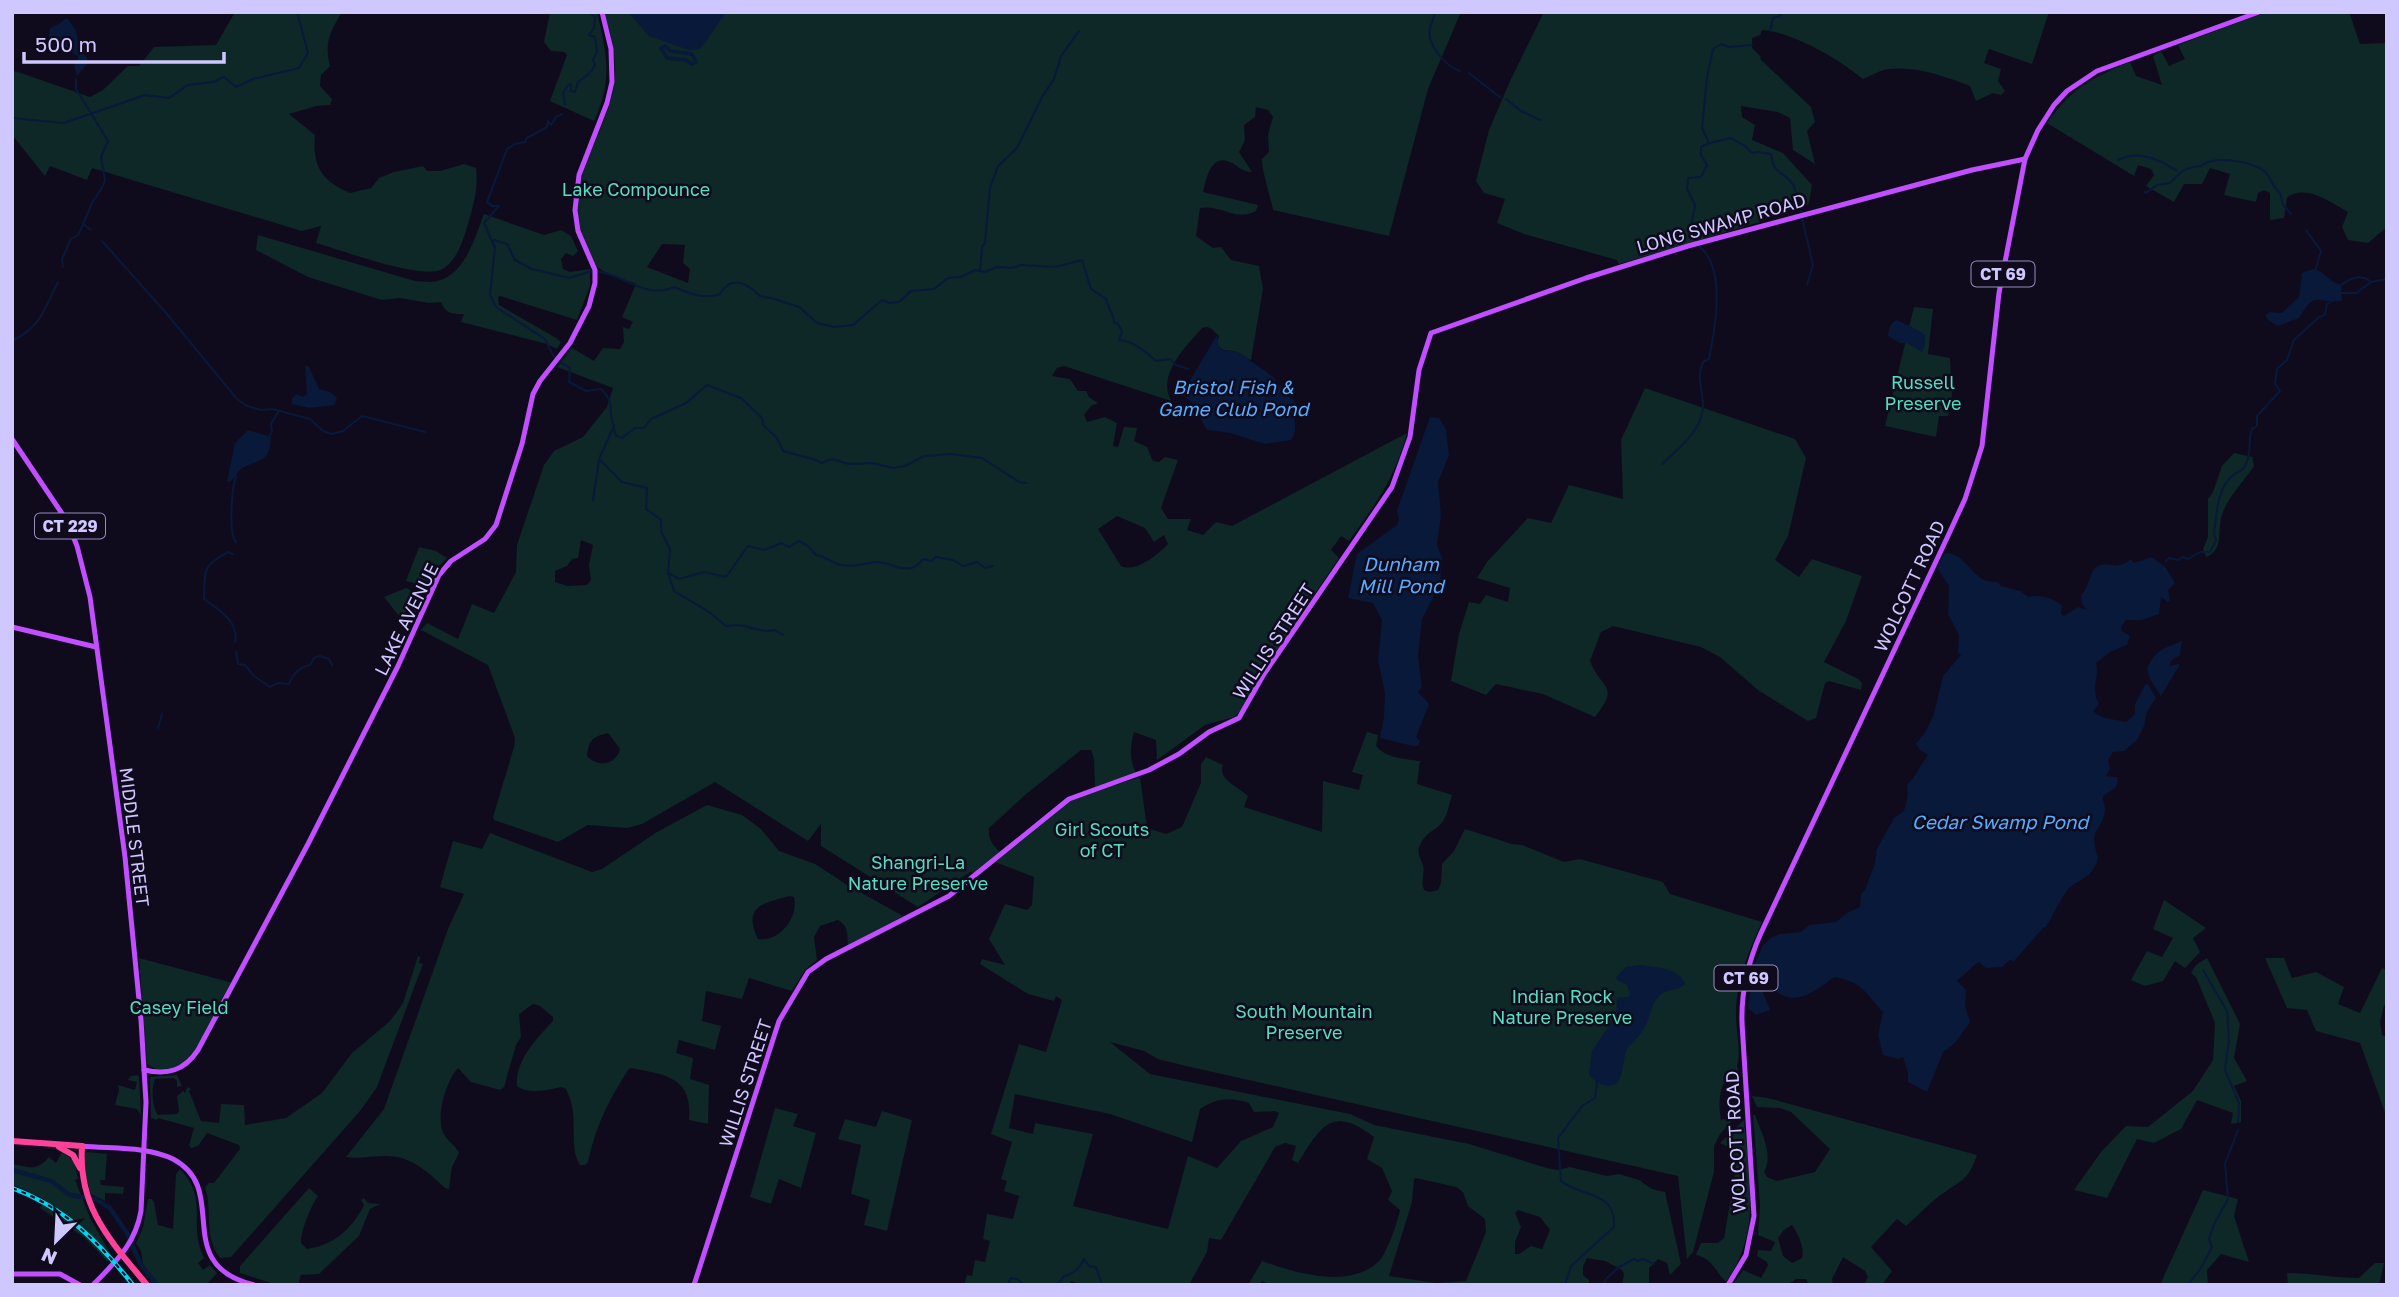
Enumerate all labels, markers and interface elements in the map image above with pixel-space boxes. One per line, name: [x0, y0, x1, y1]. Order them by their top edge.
scale bar: [24, 21, 224, 65]
text: 500 m: [35, 31, 97, 57]
park label: Lake Compounce: [562, 178, 710, 200]
street label: LONG SWAMP ROAD: [1634, 188, 1808, 258]
road number: CT 69: [1972, 262, 2035, 286]
park label: Russell Preserve: [1885, 371, 1961, 414]
water label: Bristol Fish & Game Club Pond: [1158, 375, 1311, 420]
road number: CT 229: [35, 513, 105, 538]
street label: WOLCOTT ROAD: [1869, 517, 1949, 655]
water label: Dunham Mill Pond: [1358, 552, 1446, 597]
street label: LAKE AVENUE: [369, 559, 443, 679]
street label: WILLIS STREET: [1228, 579, 1318, 703]
street label: MIDDLE STREET: [116, 766, 154, 908]
water label: Cedar Swamp Pond: [1912, 810, 2091, 833]
park label: Girl Scouts of CT: [1055, 818, 1149, 861]
park label: Shangri-La Nature Preserve: [848, 851, 988, 894]
road number: CT 69: [1714, 966, 1778, 990]
park label: Indian Rock Nature Preserve: [1492, 985, 1632, 1028]
park label: Casey Field: [129, 996, 229, 1018]
park label: South Mountain Preserve: [1235, 1000, 1373, 1043]
street label: WILLIS STREET: [714, 1016, 776, 1150]
street label: WOLCOTT ROAD: [1720, 1070, 1750, 1214]
north arrow: [21, 1206, 91, 1276]
text: N: [38, 1244, 60, 1270]

